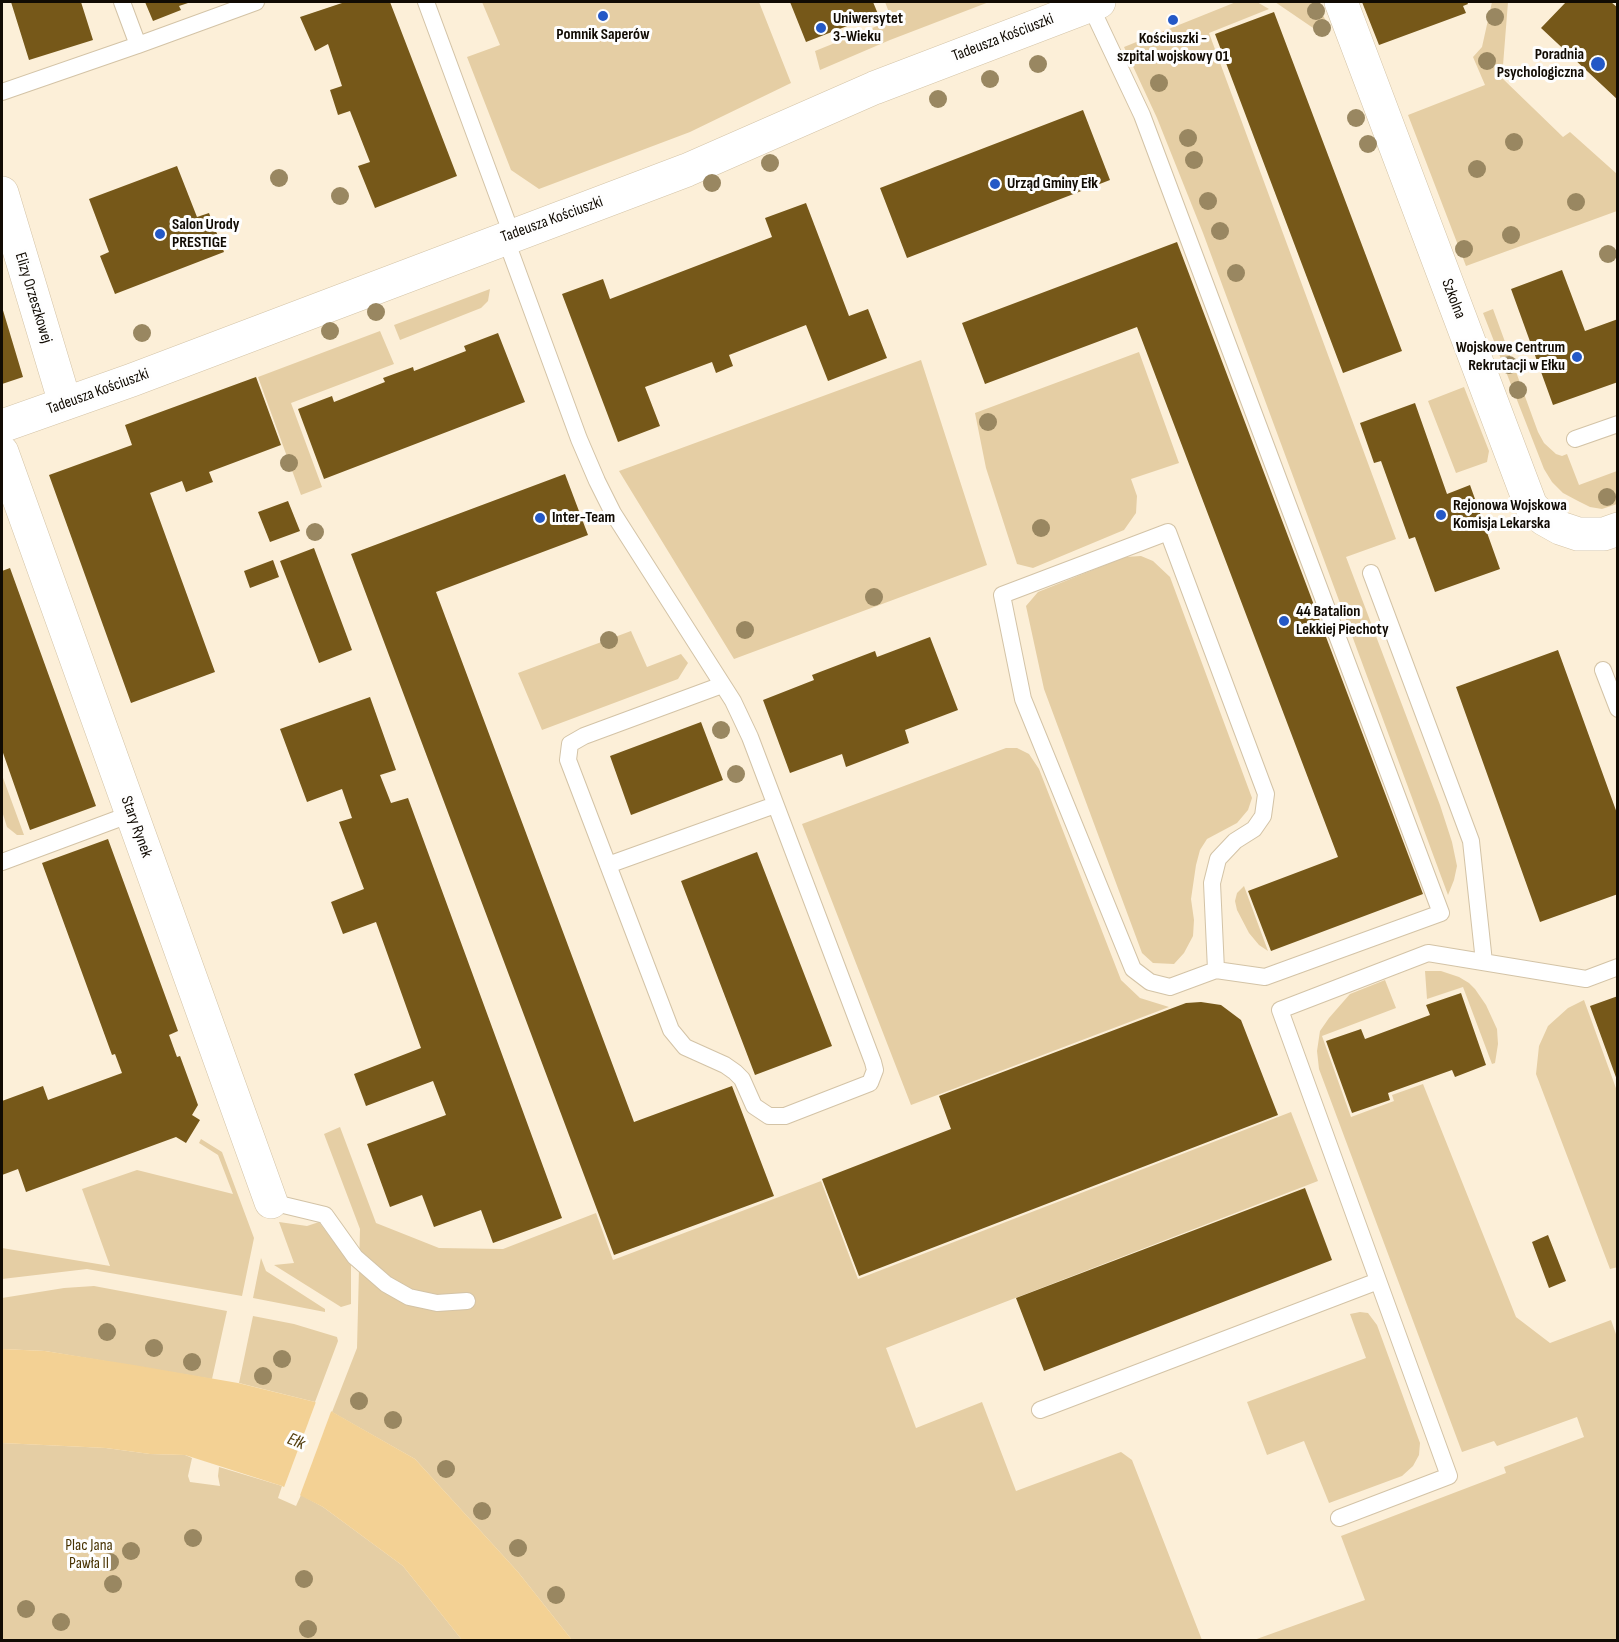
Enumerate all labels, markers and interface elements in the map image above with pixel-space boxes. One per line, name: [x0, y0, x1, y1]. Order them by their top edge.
marker: Pomnik Saperów: [596, 9, 610, 23]
place label: Uniwersytet 3-Wieku: [833, 9, 903, 47]
street label: Tadeusza Kościuszki: [950, 10, 1056, 66]
marker: Kościuszki - szpital wojskowy 01: [1166, 13, 1180, 27]
marker: Uniwersytet 3-Wieku: [814, 21, 828, 35]
place label: Pomnik Saperów: [556, 25, 650, 45]
place label: Kościuszki - szpital wojskowy 01: [1117, 29, 1229, 67]
place label: Poradnia Psychologiczna: [1497, 45, 1584, 83]
marker: Poradnia Psychologiczna: [1589, 55, 1607, 73]
place label: Urząd Gminy Ełk: [1007, 174, 1098, 194]
marker: Urząd Gminy Ełk: [988, 177, 1002, 191]
street label: Tadeusza Kościuszki: [498, 193, 606, 247]
place label: Salon Urody PRESTIGE: [172, 215, 239, 253]
marker: Salon Urody PRESTIGE: [153, 227, 167, 241]
street label: Elizy Orzeszkowej: [10, 250, 56, 346]
street label: Szkolna: [1437, 276, 1469, 322]
place label: Wojskowe Centrum Rekrutacji w Ełku: [1456, 338, 1565, 376]
marker: Wojskowe Centrum Rekrutacji w Ełku: [1570, 350, 1584, 364]
street label: Tadeusza Kościuszki: [44, 365, 152, 419]
place label: Rejonowa Wojskowa Komisja Lekarska: [1453, 496, 1567, 534]
place label: Inter-Team: [552, 508, 615, 528]
marker: Rejonowa Wojskowa Komisja Lekarska: [1434, 508, 1448, 522]
marker: Inter-Team: [533, 511, 547, 525]
place label: 44 Batalion Lekkiej Piechoty: [1296, 602, 1389, 640]
marker: 44 Batalion Lekkiej Piechoty: [1277, 614, 1291, 628]
street label: Stary Rynek: [116, 794, 156, 860]
water label: Ełk: [284, 1429, 308, 1455]
park label: Plac Jana Pawła II: [65, 1536, 113, 1574]

